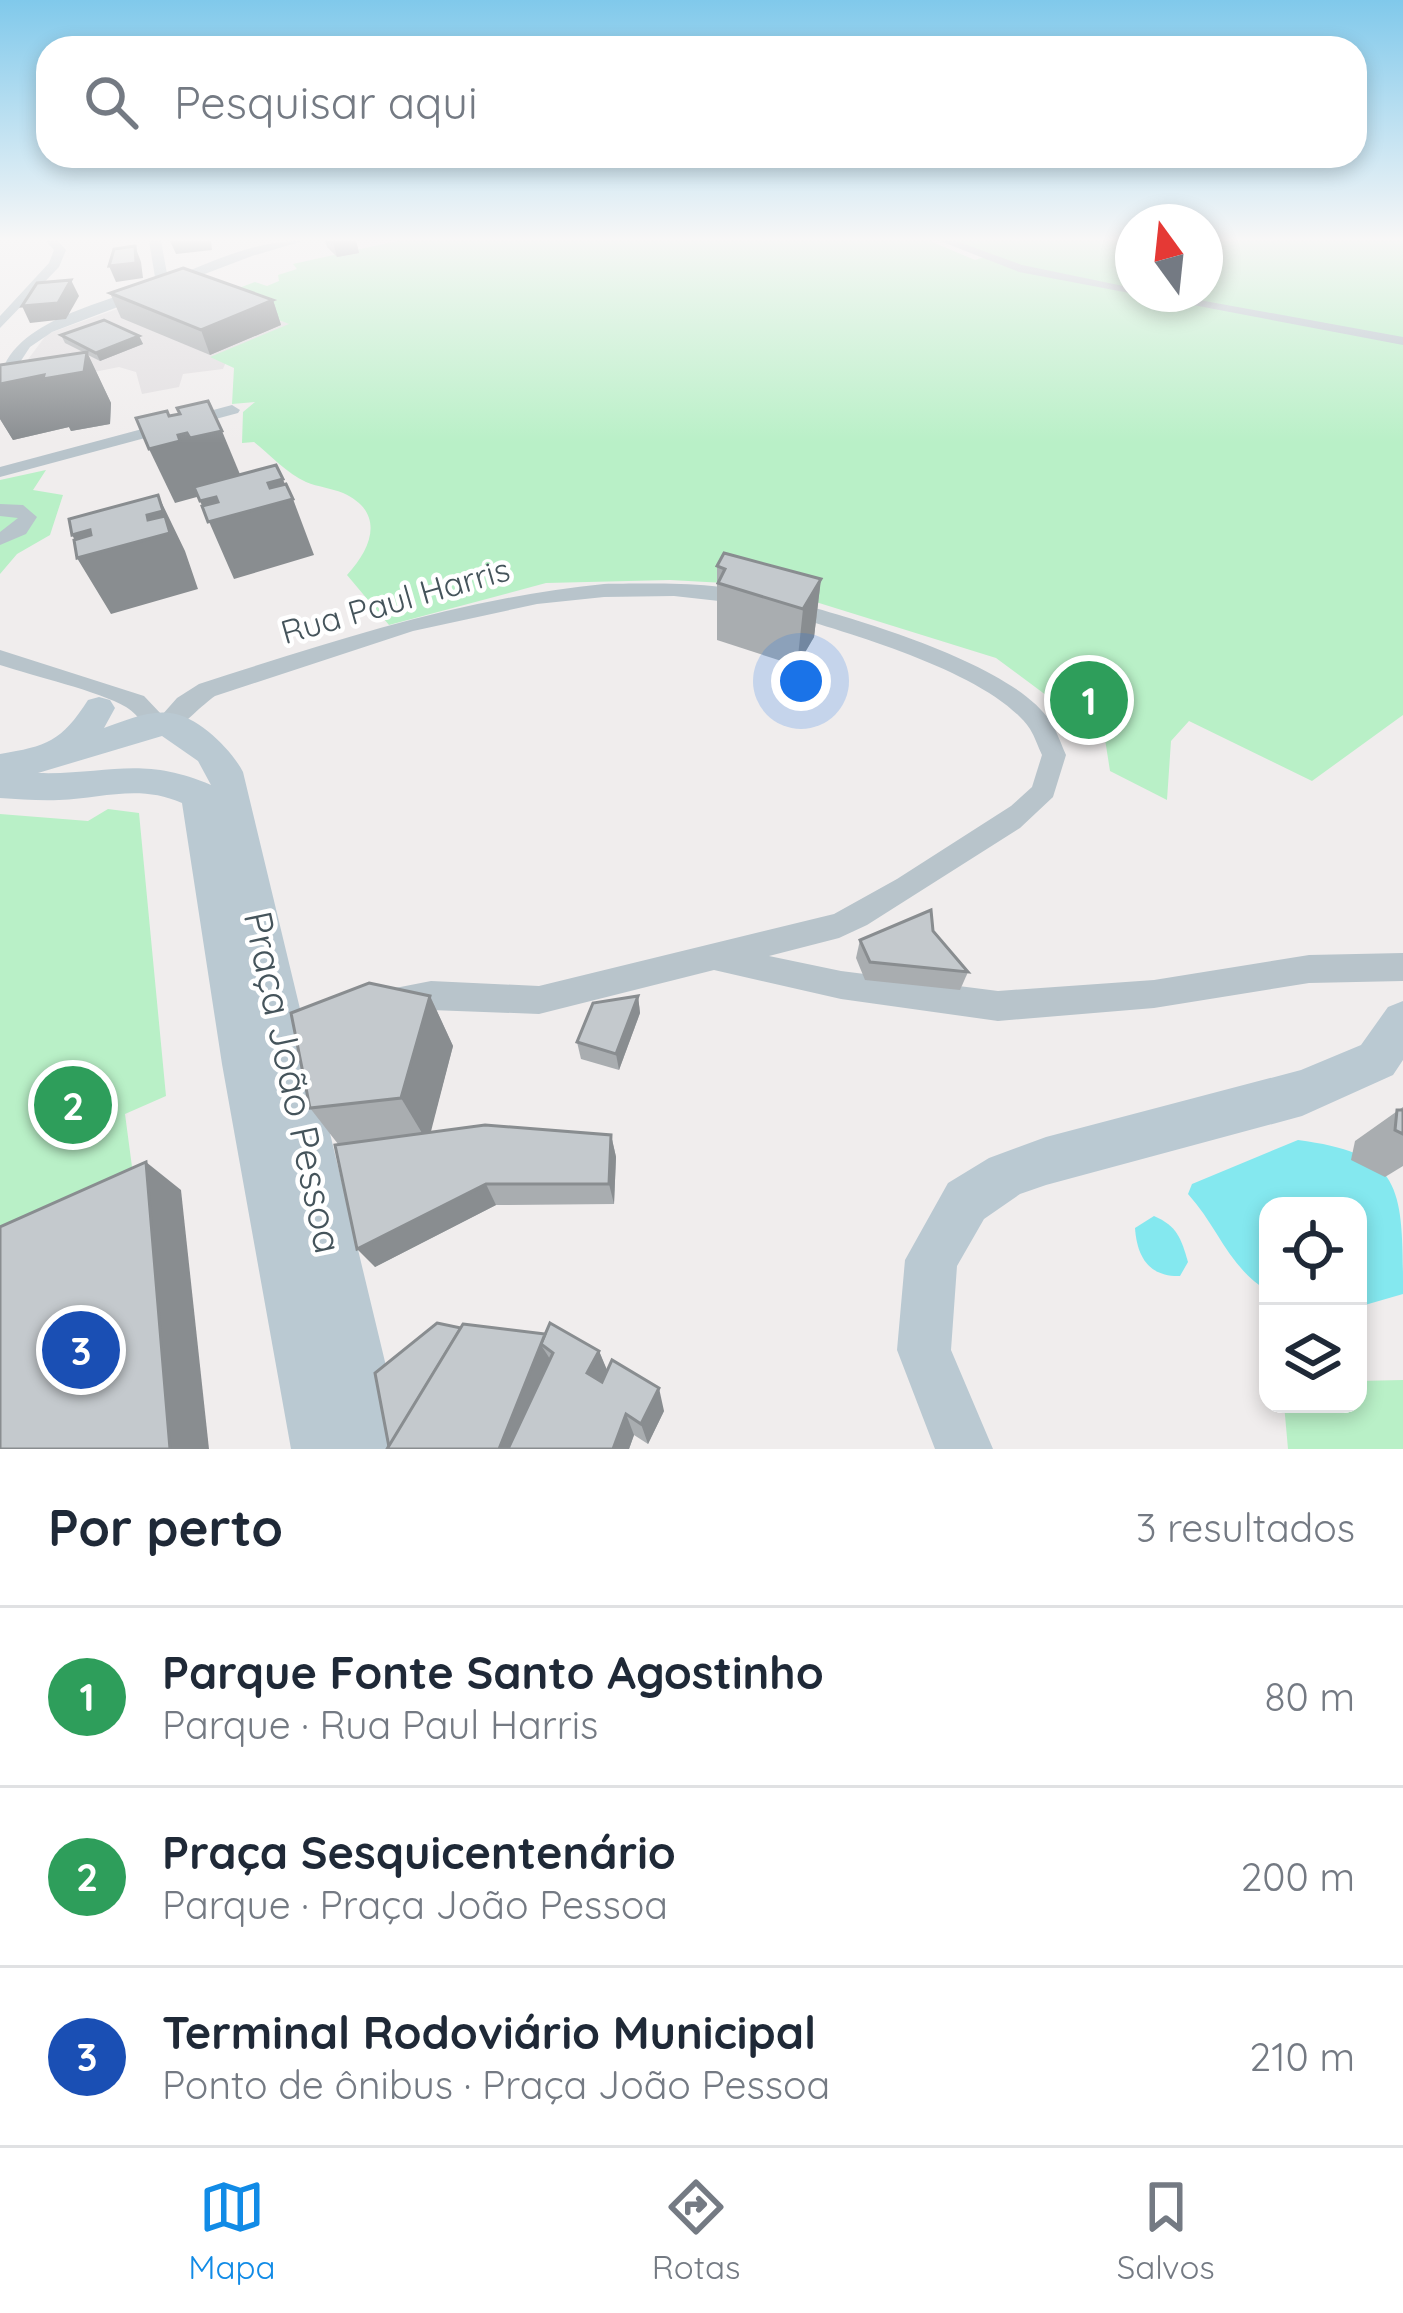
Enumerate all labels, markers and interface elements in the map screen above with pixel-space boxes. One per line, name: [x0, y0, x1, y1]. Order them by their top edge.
search box: [36, 36, 1367, 168]
icon: search: [78, 69, 144, 135]
text: Pesquisar aqui: [174, 74, 478, 130]
north arrow: [1115, 204, 1223, 312]
street label: Rua Paul Harris: [276, 548, 514, 652]
your location: [771, 651, 831, 711]
pin: 1: [1050, 655, 1128, 745]
street label: Praça João Pessoa: [234, 907, 354, 1257]
pin: 2: [34, 1060, 112, 1150]
map controls: [1259, 1197, 1367, 1413]
button: locate: [1259, 1197, 1367, 1305]
pin: 3: [42, 1305, 120, 1395]
button: layers: [1259, 1305, 1367, 1413]
text: Por perto: [48, 1495, 283, 1559]
text: 3 resultados: [1136, 1503, 1355, 1552]
text: Parque Fonte Santo Agostinho: [162, 1644, 824, 1700]
text: 1: [79, 1672, 95, 1721]
text: 80 m: [1265, 1672, 1355, 1721]
text: Parque · Rua Paul Harris: [162, 1700, 598, 1749]
text: Praça Sesquicentenário: [162, 1824, 676, 1880]
text: 2: [76, 1852, 98, 1901]
text: 200 m: [1241, 1852, 1355, 1901]
text: Parque · Praça João Pessoa: [162, 1880, 668, 1929]
text: Terminal Rodoviário Municipal: [162, 2004, 816, 2060]
text: 3: [77, 2032, 97, 2081]
text: 210 m: [1250, 2032, 1355, 2081]
text: Ponto de ônibus · Praça João Pessoa: [162, 2060, 830, 2109]
tab: Mapa: [188, 2174, 275, 2287]
tab: Rotas: [652, 2174, 740, 2287]
tab: Salvos: [1117, 2174, 1215, 2287]

